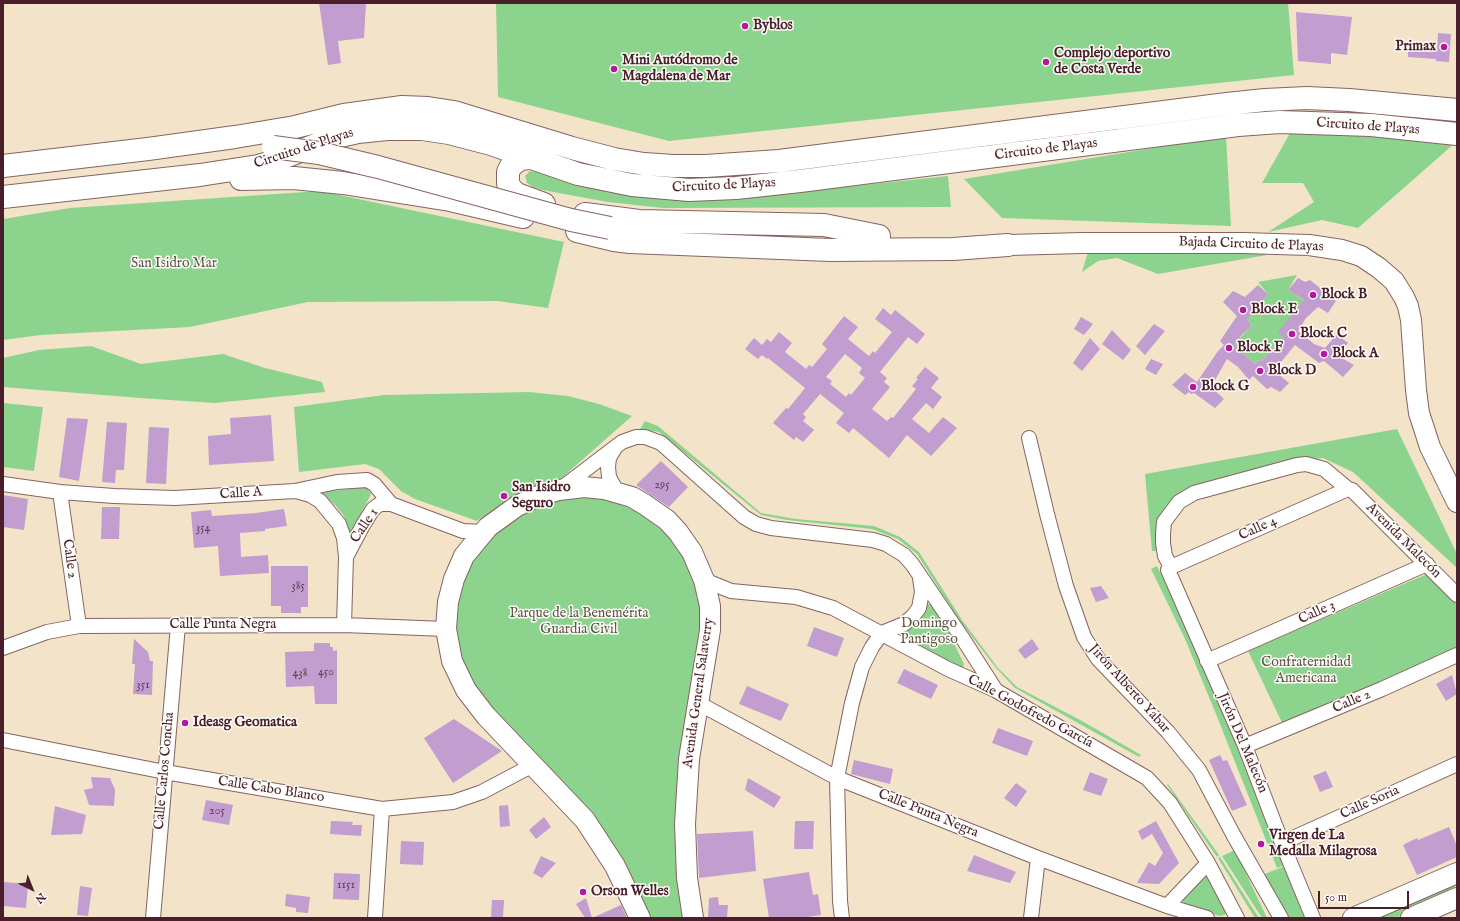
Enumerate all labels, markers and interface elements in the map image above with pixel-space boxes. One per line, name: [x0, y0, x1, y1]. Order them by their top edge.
place label: Byblos: [753, 18, 793, 34]
marker: Byblos: [740, 21, 750, 31]
place label: Primax: [1395, 39, 1436, 55]
marker: Primax: [1439, 42, 1449, 52]
place label: Complejo deportivo de Costa Verde: [1054, 46, 1170, 78]
place label: Mini Autódromo de Magdalena de Mar: [622, 53, 738, 86]
marker: Complejo deportivo de Costa Verde: [1041, 57, 1051, 67]
marker: Mini Autódromo de Magdalena de Mar: [609, 64, 619, 74]
street label: Circuito de Playas: [1316, 115, 1420, 139]
street label: Circuito de Playas: [252, 125, 356, 173]
street label: Circuito de Playas: [994, 135, 1098, 165]
street label: Circuito de Playas: [672, 175, 776, 197]
street label: Bajada Circuito de Playas: [1178, 234, 1324, 256]
park label: San Isidro Mar: [131, 256, 217, 272]
place label: Block B: [1321, 287, 1367, 303]
marker: Block B: [1308, 290, 1318, 300]
place label: Block E: [1251, 302, 1298, 318]
marker: Block E: [1238, 305, 1248, 315]
place label: Block C: [1300, 326, 1347, 342]
marker: Block C: [1287, 329, 1297, 339]
place label: Block F: [1237, 340, 1283, 356]
marker: Block F: [1224, 343, 1234, 353]
place label: Block A: [1332, 346, 1379, 362]
marker: Block A: [1319, 349, 1329, 359]
place label: Block D: [1268, 363, 1316, 379]
marker: Block D: [1255, 366, 1265, 376]
place label: Block G: [1201, 379, 1249, 395]
marker: Block G: [1188, 382, 1198, 392]
house number: 295: [654, 479, 670, 493]
place label: San Isidro Seguro: [512, 480, 571, 512]
street label: Calle A: [219, 484, 263, 504]
marker: San Isidro Seguro: [499, 491, 509, 501]
street label: Avenida Malecón: [1362, 500, 1444, 582]
street label: Calle 1: [347, 505, 383, 547]
street label: Calle 4: [1236, 513, 1280, 545]
house number: 354: [196, 522, 210, 536]
street label: Calle 2: [58, 538, 80, 580]
house number: 385: [291, 580, 305, 594]
street label: Calle 3: [1296, 598, 1338, 628]
park label: Parque de la Benemérita Guardia Civil: [509, 606, 649, 638]
park label: Domingo Pantigoso: [900, 616, 958, 648]
street label: Calle Punta Negra: [170, 617, 276, 633]
street label: Avenida General Salaverry: [680, 617, 718, 769]
street label: Jirón Alberto Yabar: [1085, 641, 1173, 737]
park label: Confraternidad Americana: [1261, 655, 1351, 688]
house number: 450: [318, 666, 334, 680]
house number: 438: [292, 667, 308, 681]
street label: Calle Godofredo García: [964, 672, 1096, 752]
house number: 351: [136, 679, 150, 693]
street label: Calle 2: [1330, 687, 1374, 717]
street label: Jirón Del Malecón: [1213, 690, 1271, 796]
street label: Calle Carlos Concha: [151, 711, 179, 831]
place label: Ideasg Geomatica: [193, 715, 297, 731]
marker: Ideasg Geomatica: [180, 718, 190, 728]
street label: Calle Cabo Blanco: [217, 773, 325, 807]
street label: Calle Soria: [1338, 783, 1402, 823]
street label: Calle Punta Negra: [875, 786, 981, 842]
house number: 205: [209, 805, 225, 819]
place label: Virgen de La Medalla Milagrosa: [1269, 828, 1377, 860]
marker: Virgen de La Medalla Milagrosa: [1256, 839, 1266, 849]
north arrow: [12, 869, 52, 909]
house number: 1151: [337, 879, 355, 893]
scale bar: [1320, 883, 1411, 909]
place label: Orson Welles: [591, 884, 669, 900]
marker: Orson Welles: [578, 887, 588, 897]
text: N: [32, 889, 48, 906]
text: 50 m: [1325, 890, 1347, 905]

